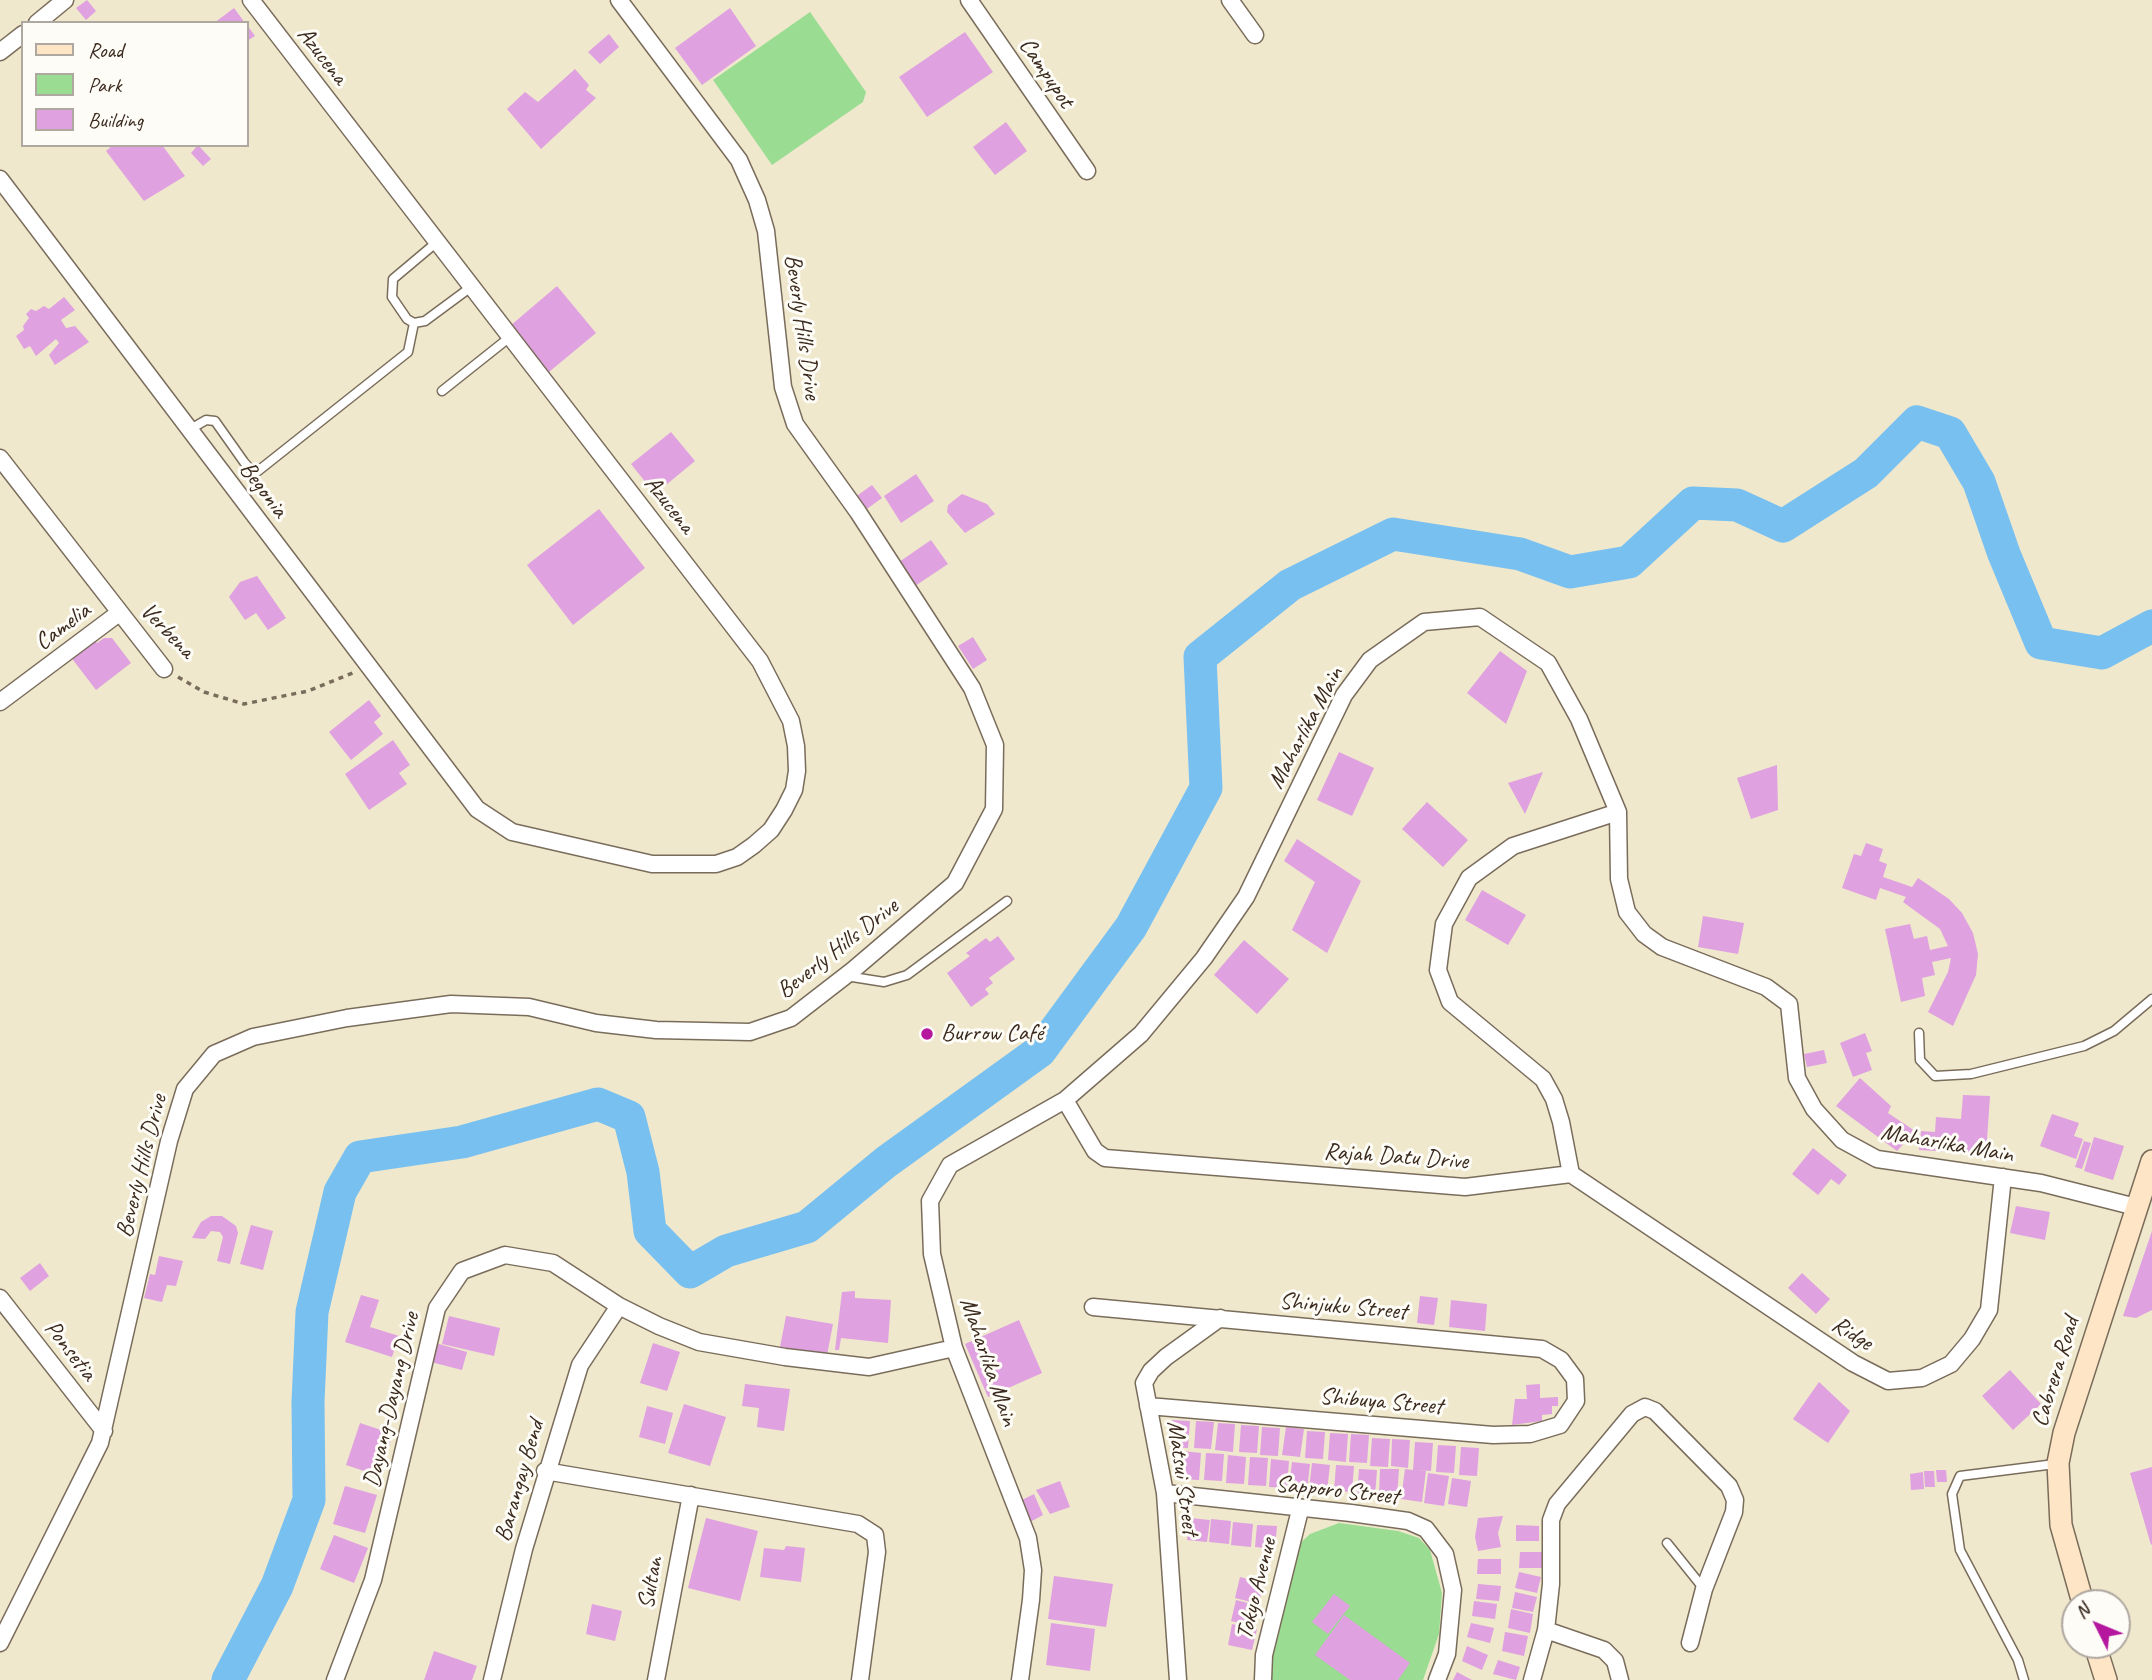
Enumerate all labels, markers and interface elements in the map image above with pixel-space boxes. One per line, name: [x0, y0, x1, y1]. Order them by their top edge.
legend: [21, 21, 248, 147]
street label: Azucena: [290, 21, 354, 91]
street label: Campupot: [1012, 32, 1080, 114]
text: Road: [88, 37, 123, 63]
text: Park: [88, 72, 121, 98]
text: Building: [88, 107, 143, 133]
street label: Beverly Hills Drive: [778, 253, 826, 401]
street label: Begonia: [233, 456, 293, 524]
street label: Azucena: [637, 470, 701, 540]
street label: Camelia: [30, 597, 96, 657]
street label: Verbena: [134, 597, 200, 665]
street label: Maharlika Main: [1262, 662, 1350, 794]
street label: Beverly Hills Drive: [772, 893, 904, 1005]
place label: Burrow Café: [941, 1020, 1043, 1048]
marker: Burrow Café: [919, 1026, 935, 1042]
street label: Beverly Hills Drive: [110, 1092, 174, 1240]
street label: Maharlika Main: [1879, 1118, 2015, 1170]
street label: Rajah Datu Drive: [1323, 1138, 1469, 1176]
street label: Shinjuku Street: [1278, 1287, 1408, 1327]
street label: Maharlika Main: [953, 1294, 1023, 1430]
street label: Dayang-Dayang Drive: [358, 1310, 426, 1490]
street label: Ridge: [1826, 1310, 1878, 1358]
street label: Cabrera Road: [2026, 1314, 2086, 1430]
street label: Ponsetia: [38, 1315, 102, 1387]
street label: Shibuya Street: [1318, 1382, 1444, 1422]
street label: Barangay Bend: [489, 1417, 551, 1545]
street label: Matsui Street: [1160, 1419, 1204, 1537]
street label: Sapporo Street: [1274, 1470, 1400, 1512]
street label: Tokyo Avenue: [1230, 1535, 1284, 1643]
street label: Sultan: [632, 1554, 670, 1612]
north arrow: [2061, 1589, 2131, 1659]
text: N: [2069, 1599, 2095, 1624]

